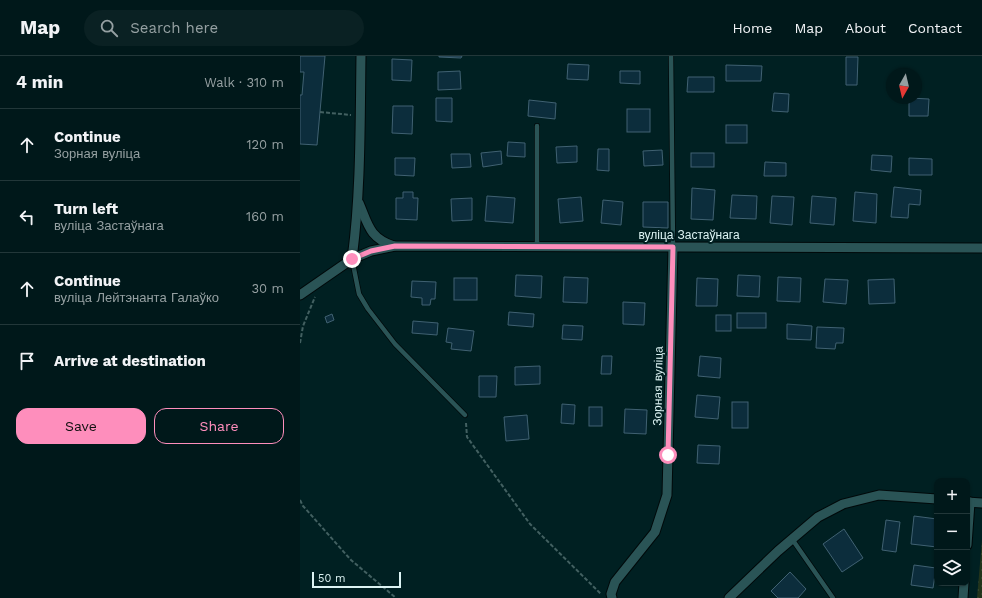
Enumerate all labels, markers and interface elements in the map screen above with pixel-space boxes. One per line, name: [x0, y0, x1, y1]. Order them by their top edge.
search box: [84, 10, 364, 46]
text: Map: [20, 16, 60, 39]
icon: search: [98, 17, 120, 39]
text: Search here: [130, 19, 218, 37]
text: Home: [732, 20, 772, 36]
text: Map: [794, 20, 823, 36]
text: About: [845, 20, 886, 36]
text: Contact: [908, 20, 962, 36]
north arrow: [886, 68, 922, 104]
text: 4 min: [16, 72, 63, 92]
text: Walk · 310 m: [204, 75, 284, 90]
text: Continue: [54, 128, 121, 146]
icon: ahead: [16, 134, 38, 156]
text: 120 m: [246, 137, 284, 152]
text: Зорная вуліца: [54, 146, 140, 161]
text: Turn left: [54, 200, 118, 218]
icon: left: [16, 206, 38, 228]
text: 160 m: [246, 209, 284, 224]
text: вуліца Застаўнага: [54, 218, 164, 233]
street label: вуліца Застаўнага: [638, 228, 740, 242]
route end: [343, 250, 361, 268]
text: Continue: [54, 272, 121, 290]
icon: ahead: [16, 278, 38, 300]
text: 30 m: [252, 281, 284, 296]
text: вуліца Лейтэнанта Галаўко: [54, 290, 219, 305]
street label: Зорная вуліца: [650, 346, 666, 426]
icon: arrive: [16, 350, 38, 372]
text: Arrive at destination: [54, 352, 206, 370]
button: Save: [16, 408, 146, 444]
button: Share: [154, 408, 284, 444]
route start: [659, 446, 677, 464]
map controls: [934, 478, 970, 586]
button: +: [934, 478, 970, 514]
button: −: [934, 514, 970, 550]
button: layers: [934, 550, 970, 586]
scale bar: [312, 570, 401, 589]
text: 50 m: [318, 572, 345, 585]

